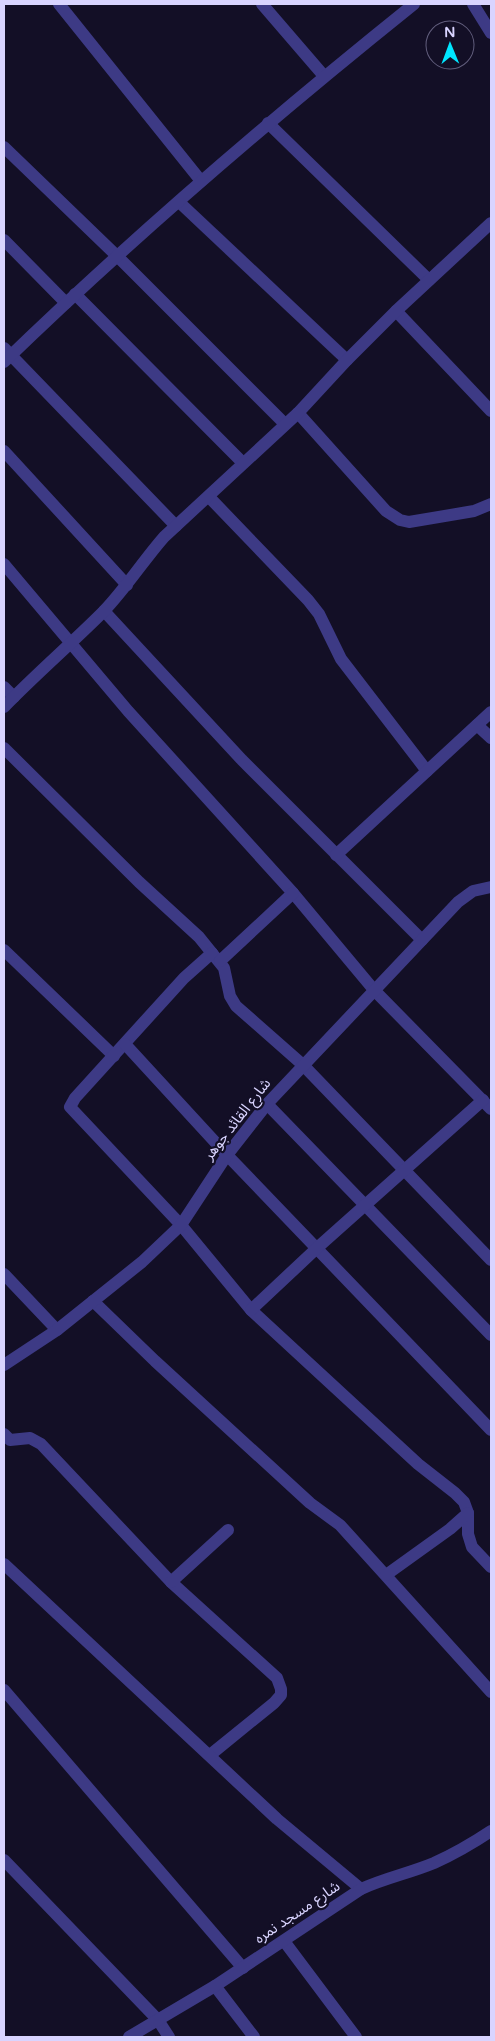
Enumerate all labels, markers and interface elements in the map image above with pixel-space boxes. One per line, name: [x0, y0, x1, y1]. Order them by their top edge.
north arrow: [425, 20, 475, 70]
text: N: [444, 24, 456, 41]
street label: شارع القائد جوهر: [199, 1074, 277, 1166]
street label: شارع مسجد نمره: [251, 1877, 345, 1950]

